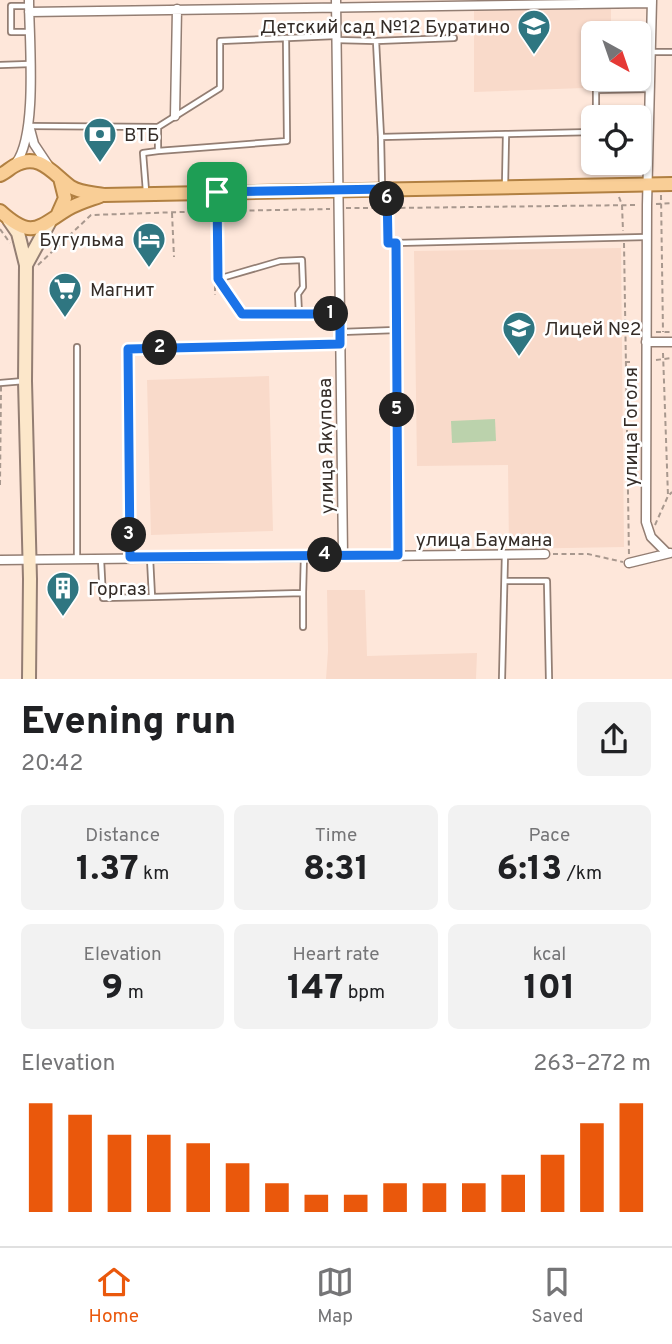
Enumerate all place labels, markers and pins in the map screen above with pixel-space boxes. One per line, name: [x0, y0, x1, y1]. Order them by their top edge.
school or university icon: Детский сад №12 Буратино: [515, 7, 553, 56]
place label: Детский сад №12 Буратино: [260, 16, 510, 40]
bank icon: ВТБ: [81, 115, 119, 164]
place label: ВТБ: [124, 124, 160, 148]
pin: [187, 162, 247, 222]
pin: 6: [370, 182, 404, 216]
hotel icon: Бугульма: [130, 220, 168, 269]
place label: Бугульма: [39, 229, 124, 253]
supermarket icon: Магнит: [46, 270, 84, 319]
place label: Магнит: [90, 279, 155, 303]
pin: 1: [314, 296, 348, 332]
school or university icon: Лицей №2: [500, 309, 538, 358]
place label: Лицей №2: [544, 318, 642, 342]
pin: 2: [142, 330, 178, 366]
pin: 5: [380, 392, 414, 428]
pin: 3: [111, 518, 146, 552]
pin: 4: [308, 538, 342, 572]
building icon: Горгаз: [44, 569, 82, 618]
place label: Горгаз: [88, 578, 147, 602]

